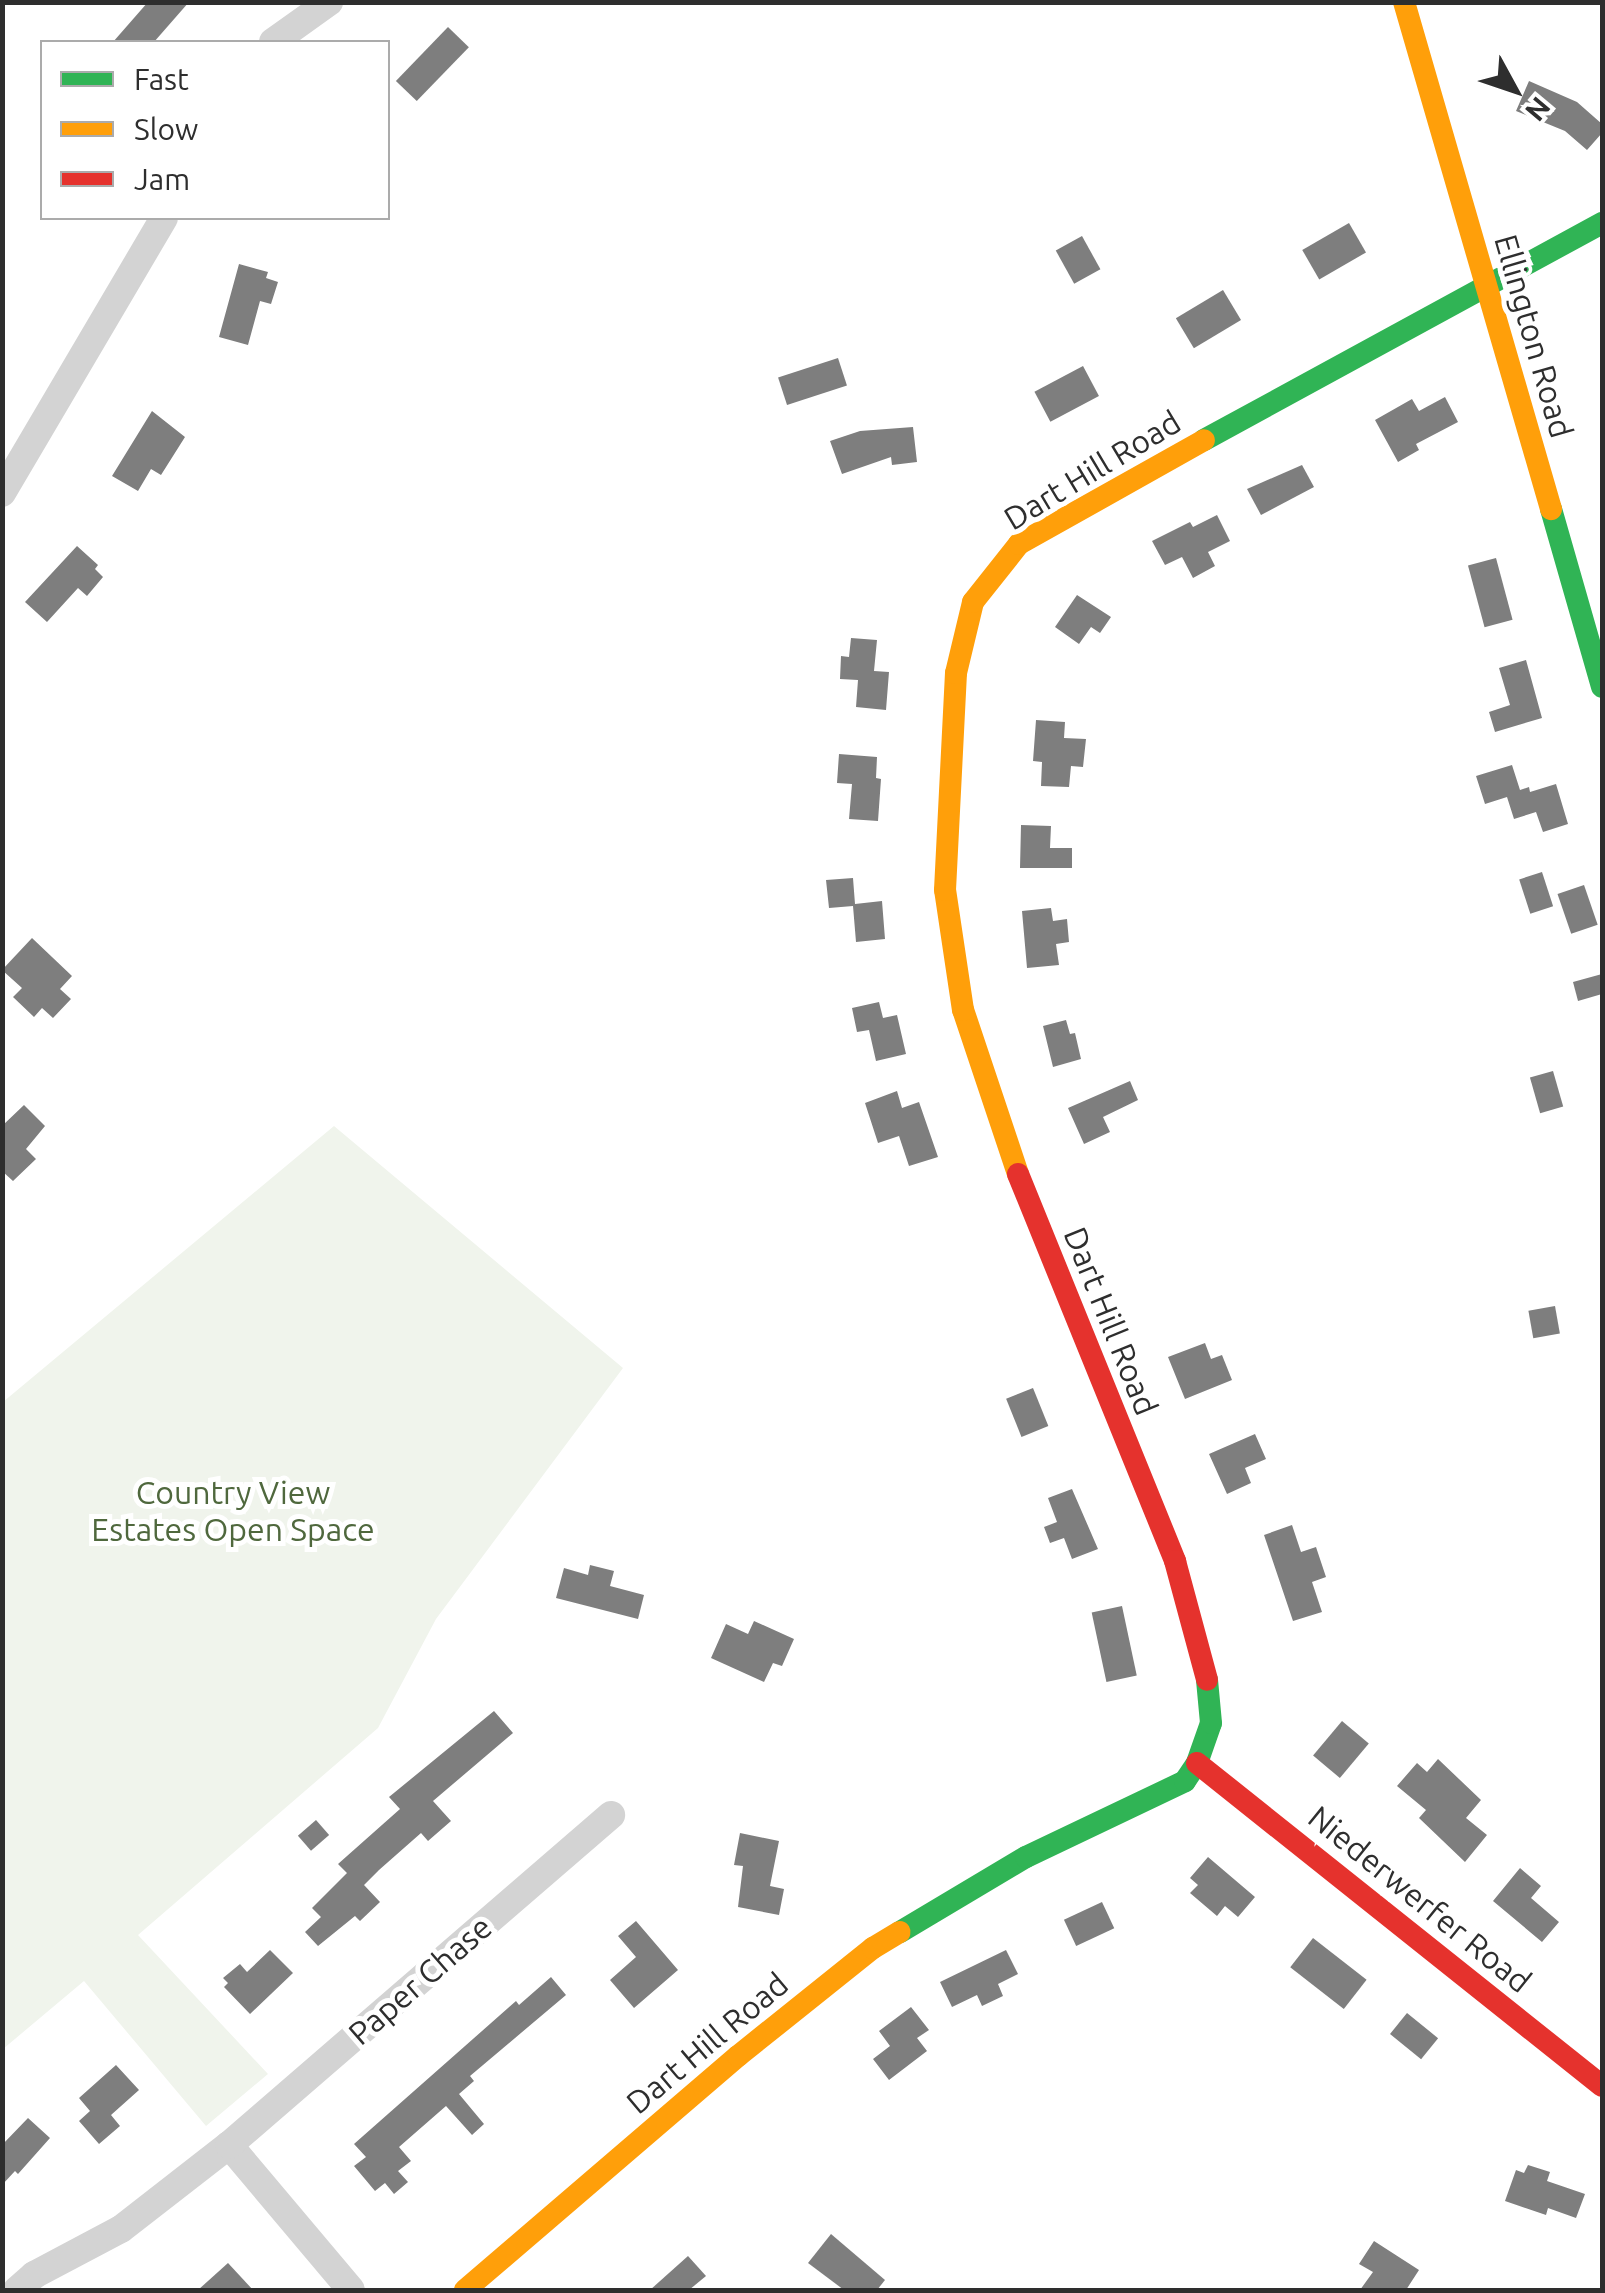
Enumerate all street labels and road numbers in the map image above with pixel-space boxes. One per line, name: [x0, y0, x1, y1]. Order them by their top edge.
street label: Ellington Road: [1487, 230, 1581, 442]
street label: Dart Hill Road: [997, 402, 1187, 538]
street label: Dart Hill Road: [1056, 1222, 1166, 1420]
street label: Niederwerfer Road: [1301, 1798, 1539, 2000]
street label: Paper Chase: [341, 1907, 499, 2053]
street label: Dart Hill Road: [618, 1964, 796, 2122]

